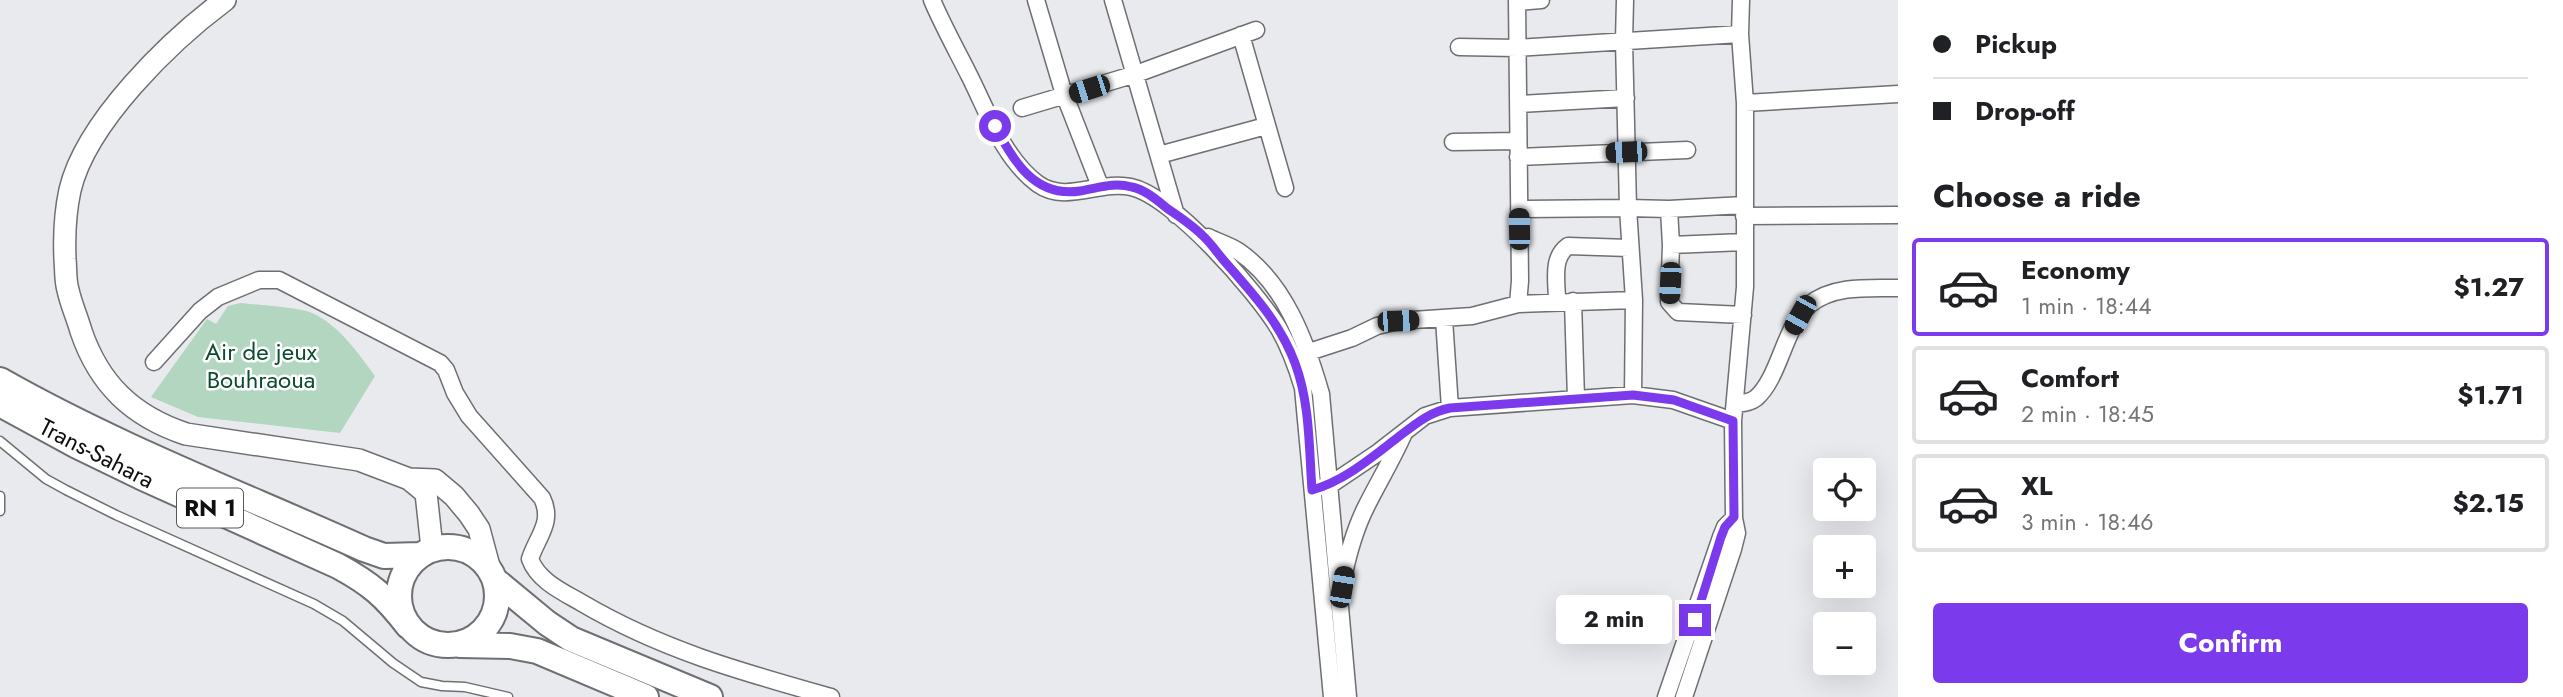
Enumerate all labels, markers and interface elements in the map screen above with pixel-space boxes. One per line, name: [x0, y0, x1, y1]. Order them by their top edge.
text: Pickup: [1975, 25, 2057, 63]
car: [1066, 73, 1113, 105]
text: Drop-off: [1975, 92, 2075, 130]
route start: [979, 110, 1011, 142]
car: [1605, 141, 1648, 163]
text: Choose a ride: [1933, 173, 2141, 219]
car: [1509, 208, 1530, 250]
text: Economy: [2021, 251, 2130, 289]
icon: car: [1937, 256, 2000, 319]
car: [1659, 261, 1682, 305]
text: $1.27: [2453, 268, 2524, 306]
text: 1 min · 18:44: [2021, 289, 2152, 323]
car: [1781, 292, 1820, 338]
car: [1377, 310, 1420, 332]
park label: Air de jeux Bouhraoua: [205, 334, 318, 397]
text: Comfort: [2021, 359, 2119, 397]
icon: car: [1937, 364, 2000, 427]
text: $1.71: [2457, 376, 2524, 414]
text: 2 min · 18:45: [2021, 397, 2154, 431]
street label: Trans-Sahara: [33, 409, 161, 497]
map controls: [1813, 458, 1876, 675]
button: locate: [1813, 458, 1876, 521]
text: XL: [2021, 467, 2053, 505]
icon: car: [1937, 472, 2000, 535]
text: $2.15: [2452, 484, 2524, 522]
road number: RN 1: [177, 488, 243, 528]
text: 3 min · 18:46: [2021, 505, 2154, 539]
button: +: [1813, 535, 1876, 598]
car: [1329, 564, 1356, 610]
callout: 2 min: [1555, 596, 1670, 644]
text: 2 min: [1584, 602, 1644, 636]
button: Confirm: [1933, 603, 2528, 683]
route end: [1679, 604, 1711, 636]
button: −: [1813, 612, 1876, 675]

